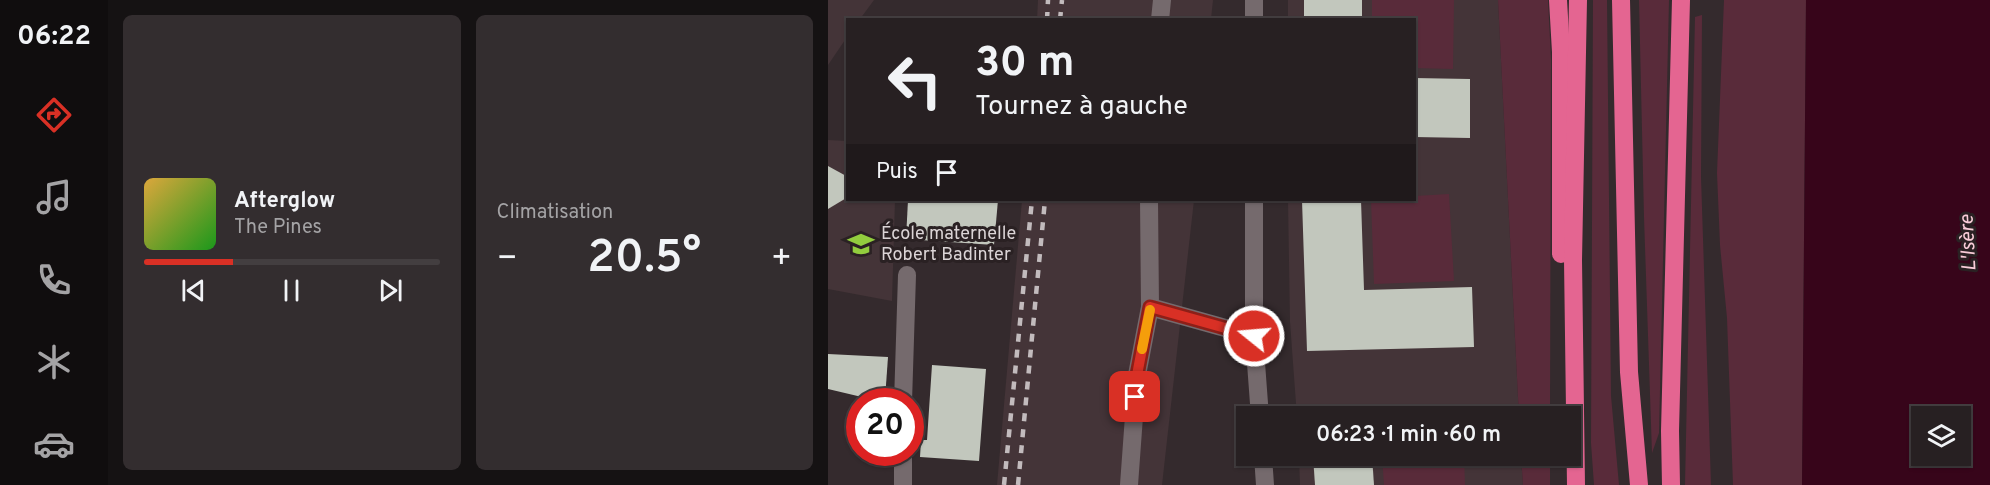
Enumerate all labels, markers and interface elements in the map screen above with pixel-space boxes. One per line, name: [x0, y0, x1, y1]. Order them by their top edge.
text: 06:22: [17, 20, 91, 54]
text: 30 m: [975, 38, 1074, 91]
icon: left: [876, 42, 954, 120]
text: Tournez à gauche: [975, 90, 1188, 124]
icon: directions: [33, 94, 75, 136]
icon: arrive: [930, 156, 963, 189]
text: Puis: [876, 159, 918, 186]
icon: music: [33, 176, 75, 218]
text: Afterglow: [234, 188, 335, 215]
text: Climatisation: [497, 200, 613, 226]
water label: L'Isère: [1955, 213, 1983, 272]
text: The Pines: [234, 215, 322, 241]
place label: École maternelle Robert Badinter: [881, 221, 1016, 267]
school or university icon: École maternelle Robert Badinter: [846, 229, 876, 259]
text: 20.5°: [587, 231, 701, 288]
text: −: [497, 239, 518, 281]
text: +: [771, 239, 792, 281]
icon: phone: [33, 259, 75, 301]
icon: previous: [177, 274, 210, 307]
icon: pause: [275, 274, 308, 307]
icon: next: [374, 274, 407, 307]
position arrow: [1222, 304, 1286, 368]
icon: climate: [33, 341, 75, 383]
pin: [1109, 371, 1160, 422]
icon: arrive: [1118, 380, 1151, 413]
speed limit sign: 20: [846, 388, 924, 466]
map controls: [1911, 406, 1971, 466]
button: layers: [1911, 406, 1971, 466]
text: 06:23 · 1 min · 60 m: [1316, 422, 1501, 449]
icon: car: [33, 423, 75, 465]

